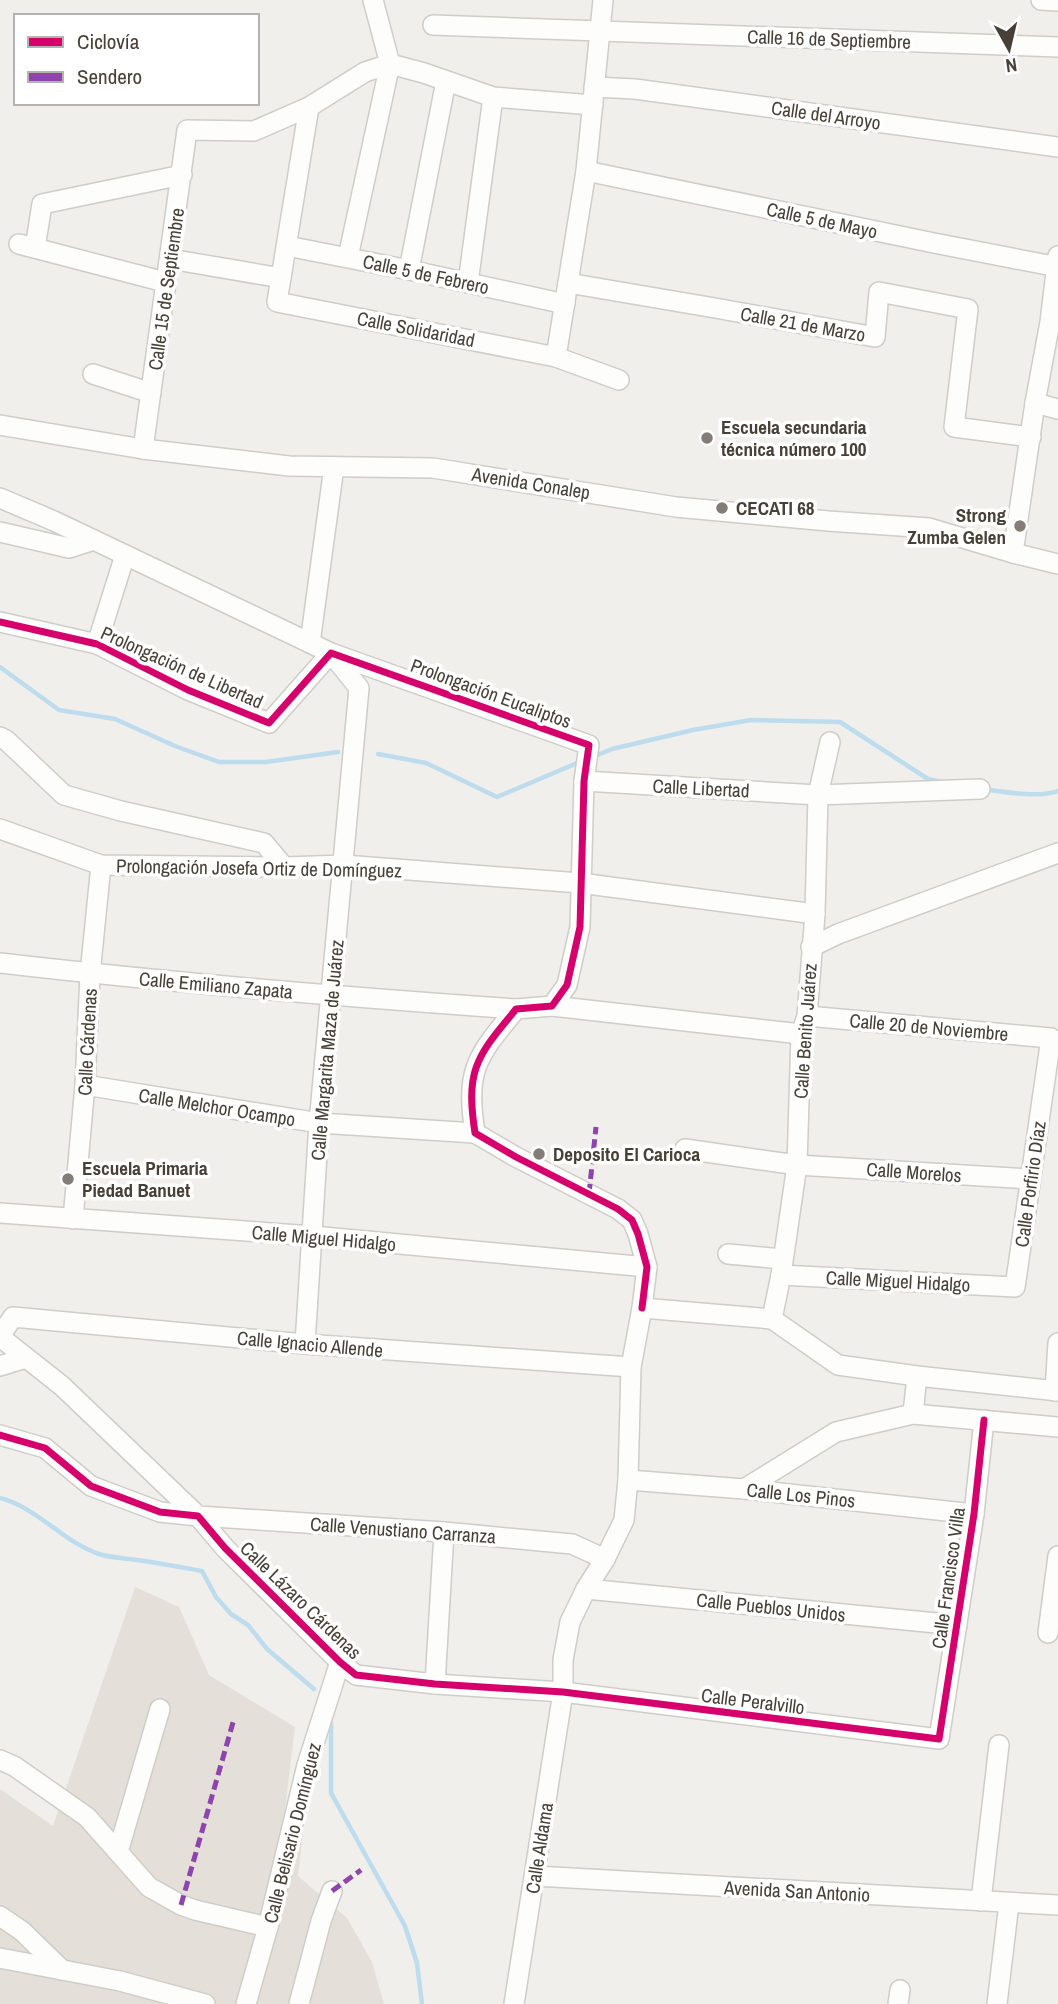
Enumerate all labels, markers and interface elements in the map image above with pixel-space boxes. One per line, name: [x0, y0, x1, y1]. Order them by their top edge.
legend: [14, 14, 259, 105]
north arrow: [974, 14, 1044, 84]
street label: Calle 16 de Septiembre: [747, 23, 911, 55]
text: Ciclovía: [77, 27, 140, 56]
text: N: [1004, 52, 1019, 79]
text: Sendero: [77, 62, 142, 91]
street label: Calle del Arroyo: [770, 94, 882, 136]
street label: Calle 5 de Mayo: [764, 196, 880, 244]
street label: Calle 15 de Septiembre: [142, 206, 190, 372]
street label: Calle 5 de Febrero: [361, 248, 491, 300]
street label: Calle 21 de Marzo: [738, 300, 868, 348]
street label: Calle Solidaridad: [355, 305, 477, 353]
place label: Escuela secundaria técnica número 100: [721, 414, 867, 462]
marker: Escuela secundaria técnica número 100: [699, 430, 715, 446]
street label: Avenida Conalep: [469, 461, 592, 505]
place label: CECATI 68: [736, 495, 815, 521]
marker: CECATI 68: [714, 500, 730, 516]
place label: Strong Zumba Gelen: [907, 502, 1006, 550]
marker: Strong Zumba Gelen: [1012, 518, 1028, 534]
street label: Prolongación de Libertad: [97, 620, 267, 714]
street label: Prolongación Eucaliptos: [407, 652, 575, 734]
street label: Calle Libertad: [652, 772, 750, 804]
street label: Prolongación Josefa Ortiz de Domínguez: [116, 853, 402, 883]
street label: Calle Margarita Maza de Juárez: [304, 938, 350, 1162]
street label: Calle Benito Juárez: [787, 962, 823, 1100]
street label: Calle Emiliano Zapata: [138, 965, 294, 1005]
street label: Calle Cárdenas: [71, 988, 103, 1096]
street label: Calle 20 de Noviembre: [848, 1007, 1010, 1047]
street label: Calle Melchor Ocampo: [137, 1082, 297, 1132]
street label: Calle Porfirio Díaz: [1008, 1119, 1052, 1249]
place label: Deposito El Carioca: [553, 1141, 701, 1167]
marker: Deposito El Carioca: [531, 1146, 547, 1162]
place label: Escuela Primaria Piedad Banuet: [82, 1155, 208, 1203]
street label: Calle Morelos: [866, 1156, 963, 1188]
marker: Escuela Primaria Piedad Banuet: [60, 1171, 76, 1187]
street label: Calle Miguel Hidalgo: [251, 1219, 397, 1257]
street label: Calle Miguel Hidalgo: [825, 1264, 971, 1298]
street label: Calle Ignacio Allende: [236, 1325, 384, 1363]
street label: Calle Los Pinos: [745, 1476, 857, 1514]
street label: Calle Francisco Villa: [925, 1505, 971, 1650]
street label: Calle Venustiano Carranza: [309, 1511, 497, 1549]
street label: Calle Lázaro Cárdenas: [235, 1535, 367, 1665]
street label: Calle Pueblos Unidos: [695, 1586, 847, 1628]
street label: Calle Peralvillo: [700, 1682, 806, 1720]
street label: Calle Belisario Domínguez: [257, 1740, 327, 1926]
street label: Calle Aldama: [519, 1800, 559, 1895]
street label: Avenida San Antonio: [722, 1874, 871, 1908]

